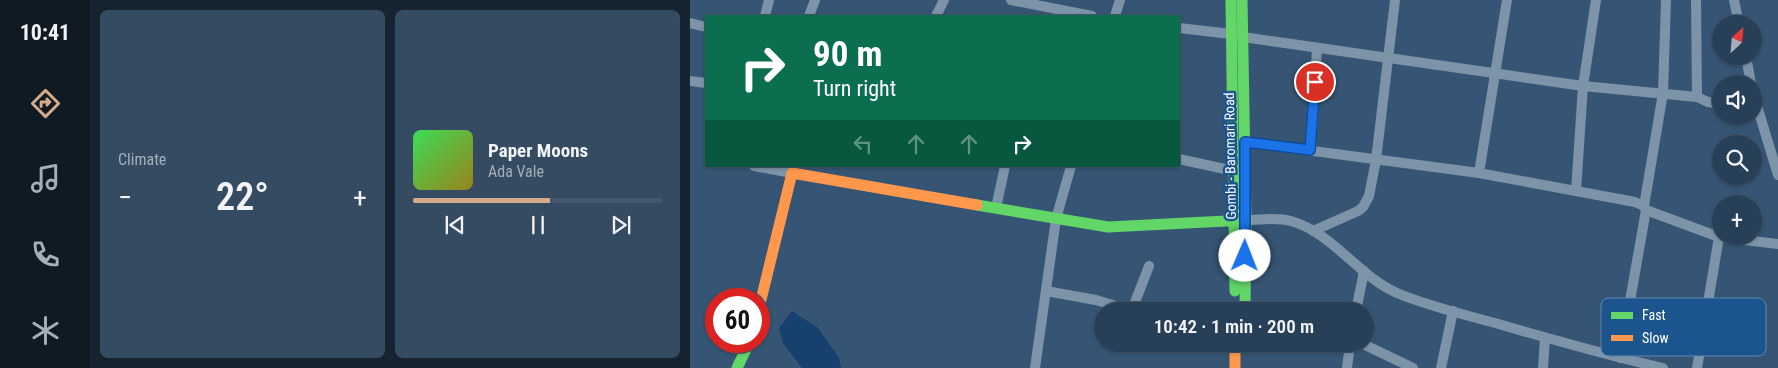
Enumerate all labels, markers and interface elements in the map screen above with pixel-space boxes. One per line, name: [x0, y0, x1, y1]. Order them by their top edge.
north arrow: [1712, 15, 1762, 65]
map controls: [1712, 15, 1762, 245]
text: 10:41: [20, 20, 70, 45]
text: 90 m: [813, 34, 882, 75]
icon: right: [730, 35, 795, 100]
pin: [1294, 61, 1336, 103]
icon: arrive: [1301, 68, 1329, 96]
button: sound: [1712, 75, 1762, 125]
text: Turn right: [813, 76, 896, 101]
icon: directions: [28, 86, 63, 121]
street label: Gombi - Baromari Road: [1221, 92, 1239, 220]
icon: left: [849, 130, 877, 158]
icon: ahead: [902, 130, 930, 158]
icon: ahead: [955, 130, 983, 158]
icon: right: [1008, 130, 1036, 158]
button: search: [1712, 135, 1762, 185]
text: Paper Moons: [488, 139, 588, 162]
text: Climate: [118, 150, 166, 169]
icon: music: [28, 161, 63, 196]
text: Ada Vale: [488, 162, 544, 181]
text: 22°: [216, 175, 269, 219]
text: −: [118, 181, 132, 214]
text: +: [353, 181, 367, 214]
button: +: [1712, 195, 1762, 245]
icon: previous: [441, 211, 469, 239]
icon: pause: [524, 211, 552, 239]
icon: next: [607, 211, 635, 239]
position arrow: [1218, 229, 1270, 281]
icon: phone: [28, 237, 63, 272]
speed limit sign: 60: [705, 288, 770, 353]
legend: [1601, 298, 1766, 356]
text: Fast: [1642, 307, 1666, 323]
icon: climate: [28, 313, 63, 348]
text: 10:42 · 1 min · 200 m: [1154, 315, 1314, 338]
text: Slow: [1642, 330, 1669, 346]

